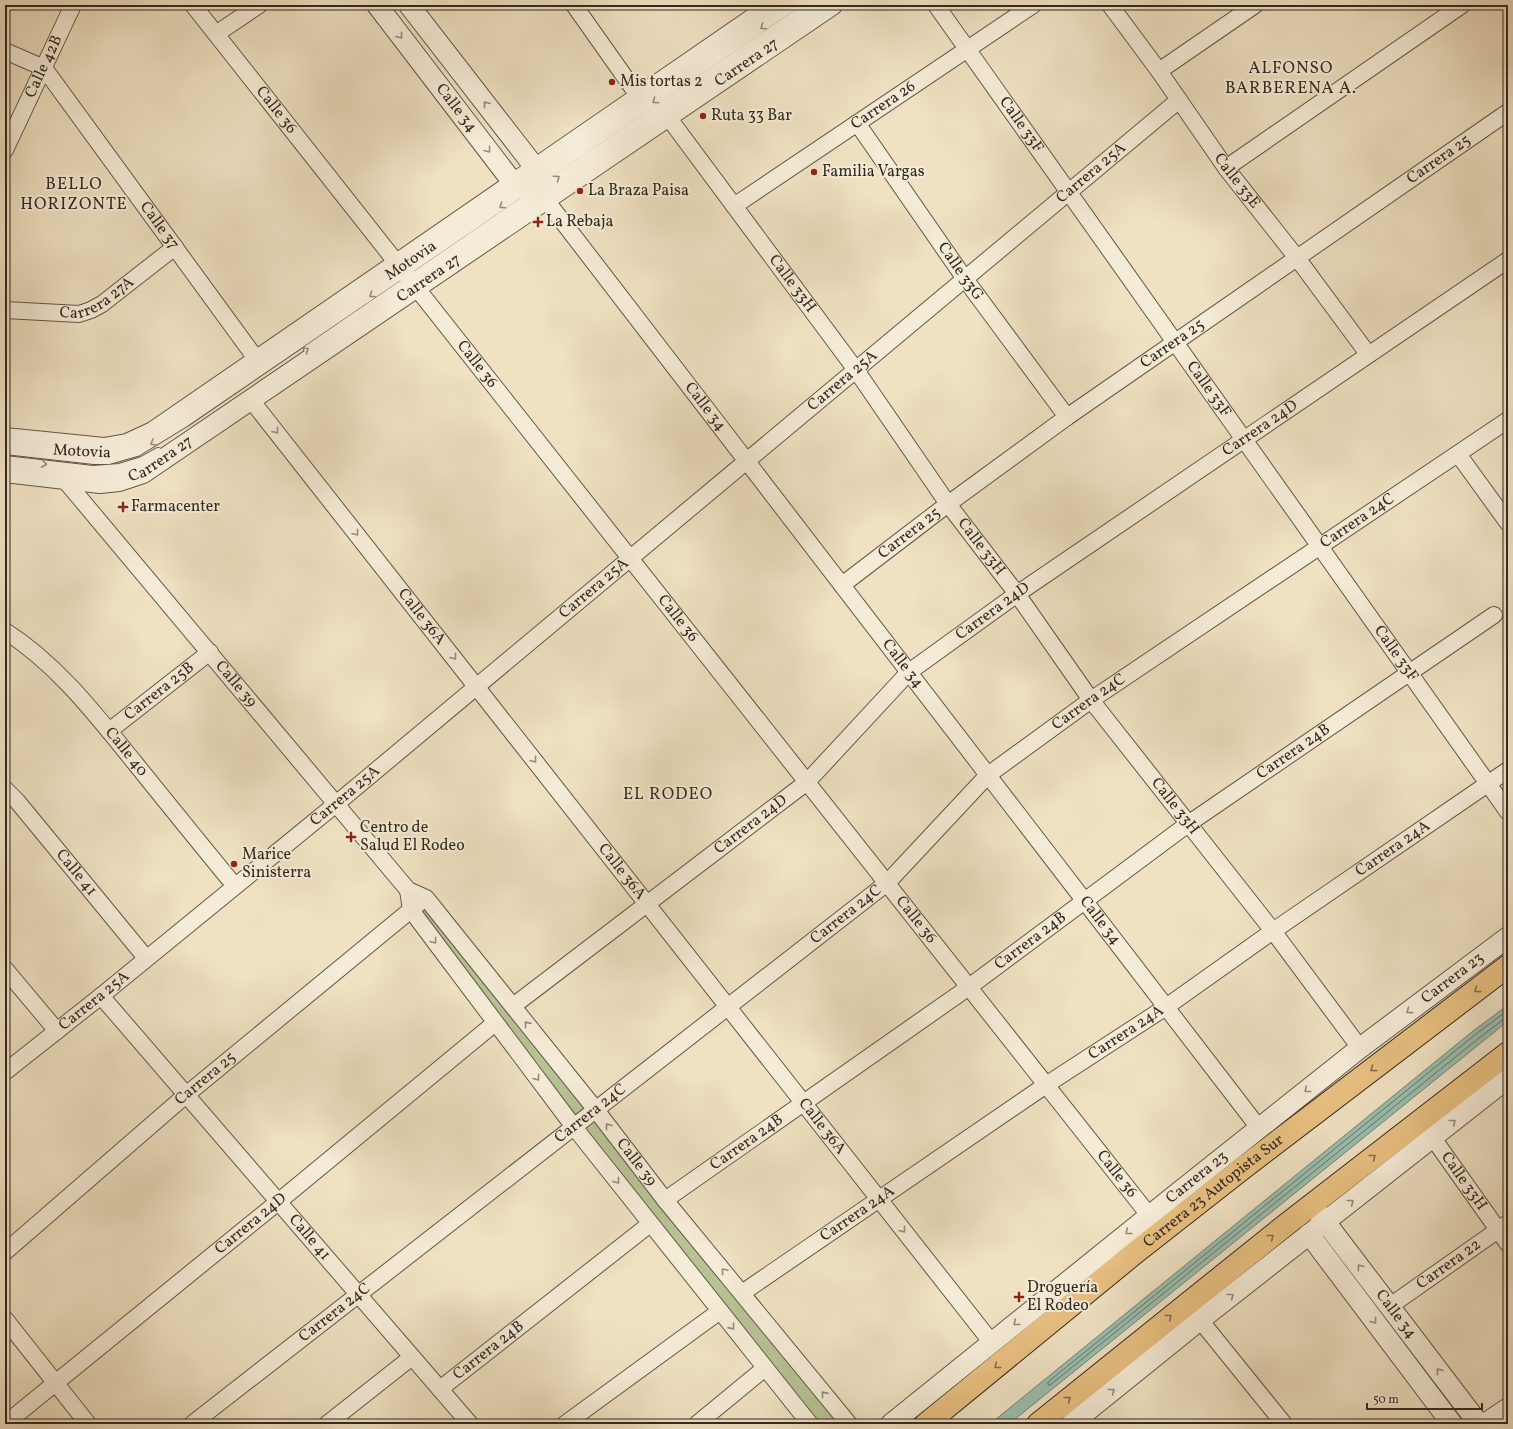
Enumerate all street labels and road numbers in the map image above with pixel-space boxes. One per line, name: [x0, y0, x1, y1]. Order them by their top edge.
street label: Calle 42B: [20, 32, 68, 102]
street label: Carrera 27: [710, 33, 784, 93]
street label: Carrera 26: [847, 76, 920, 135]
street label: Calle 34: [430, 79, 482, 137]
street label: Calle 36: [250, 82, 302, 139]
street label: Calle 33F: [993, 92, 1049, 157]
street label: Carrera 25: [1402, 130, 1475, 190]
street label: Carrera 25A: [1052, 138, 1131, 209]
street label: Calle 33E: [1208, 149, 1265, 214]
street label: Calle 37: [134, 197, 184, 255]
street label: Motovia: [381, 236, 441, 286]
street label: Calle 33G: [932, 238, 989, 305]
street label: Carrera 27: [393, 249, 466, 308]
street label: Calle 33H: [763, 250, 821, 317]
street label: Carrera 27A: [59, 272, 139, 325]
street label: Carrera 25: [1136, 314, 1209, 374]
street label: Calle 36: [451, 336, 503, 393]
street label: Carrera 25A: [803, 345, 882, 417]
street label: Calle 33F: [1181, 357, 1236, 422]
street label: Calle 34: [679, 378, 731, 436]
street label: Carrera 24D: [1218, 395, 1303, 462]
street label: Carrera 27: [126, 431, 198, 488]
street label: Motovia: [52, 439, 112, 465]
street label: Carrera 24C: [1316, 488, 1399, 554]
street label: Carrera 25: [874, 502, 945, 564]
street label: Calle 33H: [952, 514, 1010, 580]
street label: Carrera 25A: [554, 553, 634, 624]
street label: Carrera 24D: [951, 577, 1035, 646]
street label: Calle 36A: [392, 584, 451, 650]
street label: Calle 36: [652, 590, 703, 647]
street label: Calle 33F: [1368, 621, 1423, 686]
street label: Calle 34: [876, 635, 928, 693]
street label: Calle 39: [210, 656, 262, 712]
street label: Carrera 25B: [120, 657, 199, 726]
street label: Carrera 24C: [1048, 669, 1130, 736]
street label: Carrera 24B: [1252, 719, 1335, 785]
street label: Calle 40: [99, 723, 153, 781]
street label: Carrera 25A: [306, 761, 385, 832]
street label: Calle 33H: [1145, 773, 1204, 840]
street label: Carrera 24D: [710, 790, 792, 860]
street label: Carrera 24A: [1351, 815, 1435, 882]
street label: Calle 36A: [593, 839, 651, 905]
street label: Calle 41: [50, 845, 102, 901]
street label: Carrera 24C: [806, 880, 887, 950]
street label: Calle 36: [890, 891, 942, 948]
street label: Calle 34: [1074, 892, 1126, 950]
street label: Carrera 24B: [990, 907, 1071, 975]
street label: Carrera 23: [1417, 948, 1489, 1009]
street label: Carrera 25A: [54, 966, 134, 1036]
street label: Carrera 24A: [1084, 1000, 1168, 1066]
street label: Carrera 25: [170, 1047, 241, 1111]
street label: Carrera 24C: [550, 1079, 631, 1149]
street label: Calle 36A: [793, 1094, 851, 1159]
street label: Carrera 24B: [706, 1109, 788, 1176]
street label: Carrera 23 Autopista Sur: [1139, 1129, 1289, 1253]
street label: Calle 39: [611, 1134, 662, 1191]
street label: Calle 36: [1091, 1146, 1142, 1203]
street label: Carrera 23: [1161, 1146, 1233, 1209]
street label: Calle 33H: [1435, 1147, 1492, 1215]
street label: Carrera 24A: [816, 1181, 899, 1247]
street label: Carrera 24D: [210, 1188, 292, 1260]
street label: Calle 41: [283, 1210, 335, 1265]
street label: Carrera 22: [1412, 1234, 1486, 1295]
street label: Carrera 24C: [294, 1278, 375, 1348]
street label: Calle 34: [1370, 1285, 1422, 1344]
street label: Carrera 24B: [449, 1316, 529, 1386]

